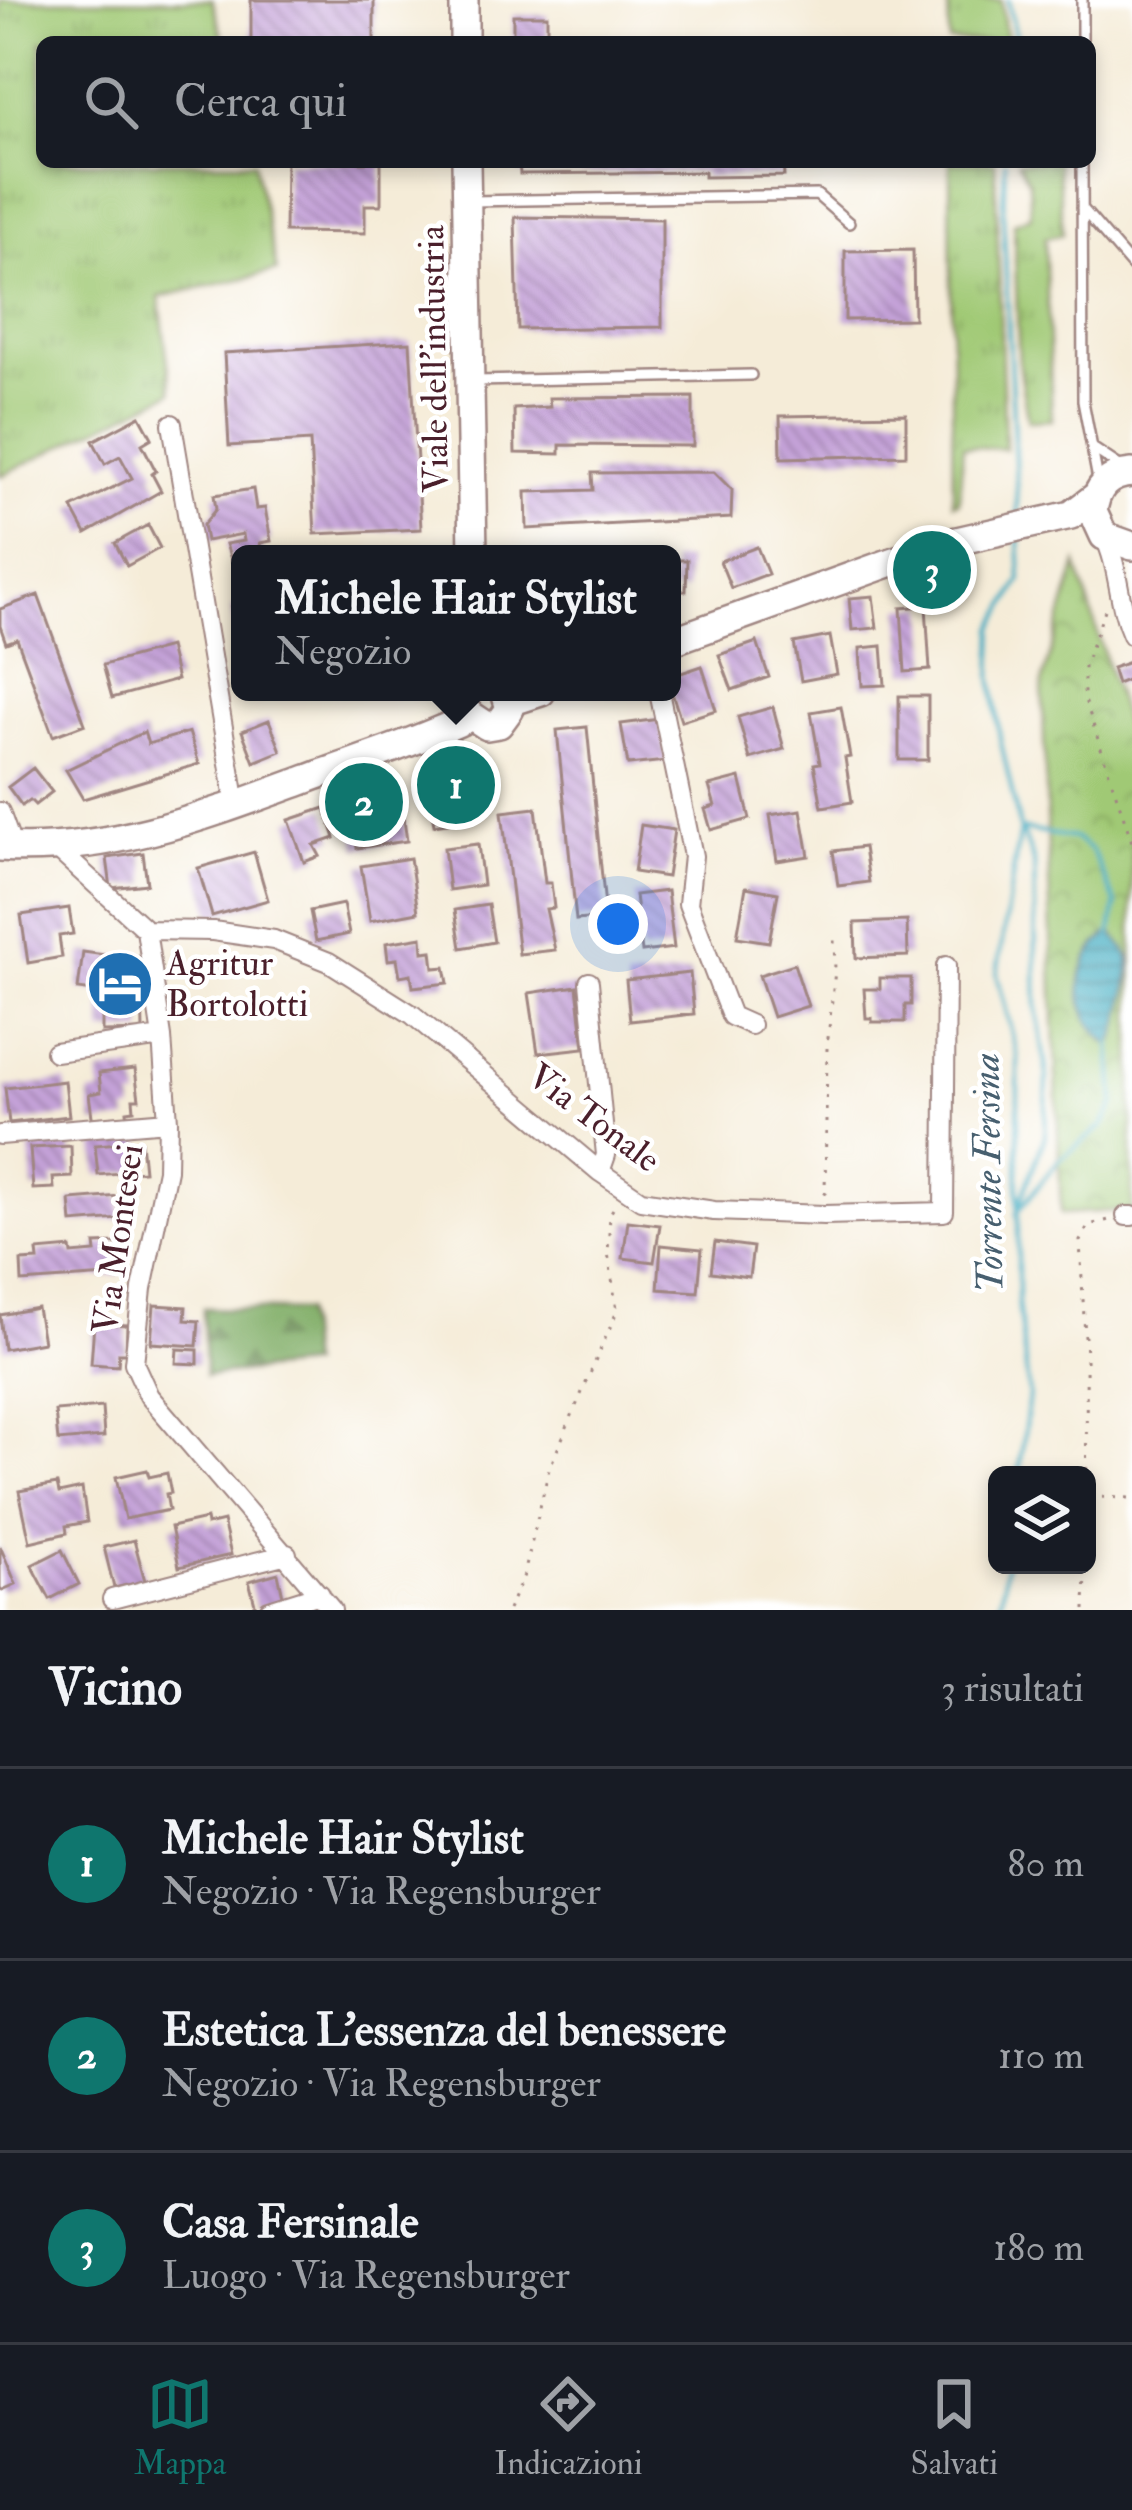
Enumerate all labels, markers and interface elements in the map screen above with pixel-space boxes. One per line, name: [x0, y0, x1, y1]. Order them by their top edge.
search box: [36, 36, 1096, 168]
icon: search: [78, 69, 144, 135]
text: Cerca qui: [174, 74, 347, 130]
street label: Viale dell'industria: [409, 223, 459, 493]
pin: 3: [893, 525, 971, 615]
popup: [231, 545, 681, 701]
text: Michele Hair Stylist: [275, 571, 637, 627]
text: Negozio: [275, 627, 411, 676]
pin: 1: [417, 740, 495, 830]
pin: 2: [325, 757, 403, 847]
your location: [588, 894, 648, 954]
place label: Agritur Bortolotti: [165, 941, 308, 1027]
hotel icon: Agritur Bortolotti: [85, 949, 155, 1019]
water label: Torrente Fersina: [961, 1053, 1015, 1293]
street label: Via Tonale: [519, 1054, 669, 1182]
street label: Via Montesei: [82, 1141, 154, 1337]
map controls: [988, 1466, 1096, 1574]
button: layers: [988, 1466, 1096, 1574]
text: Vicino: [48, 1656, 182, 1720]
text: 3 risultati: [941, 1664, 1084, 1713]
text: Michele Hair Stylist: [162, 1811, 524, 1867]
text: 1: [80, 1839, 94, 1888]
text: 80 m: [1007, 1839, 1084, 1888]
text: Negozio · Via Regensburger: [162, 1867, 601, 1916]
text: Estetica L'essenza del benessere: [162, 2003, 726, 2059]
text: 2: [77, 2031, 97, 2080]
text: 110 m: [998, 2031, 1084, 2080]
text: Negozio · Via Regensburger: [162, 2059, 601, 2108]
text: Casa Fersinale: [162, 2195, 419, 2251]
text: 3: [80, 2223, 94, 2272]
text: 180 m: [993, 2223, 1084, 2272]
text: Luogo · Via Regensburger: [162, 2251, 570, 2300]
tab: Mappa: [134, 2371, 226, 2484]
tab: Indicazioni: [494, 2371, 643, 2484]
tab: Salvati: [911, 2371, 998, 2484]

